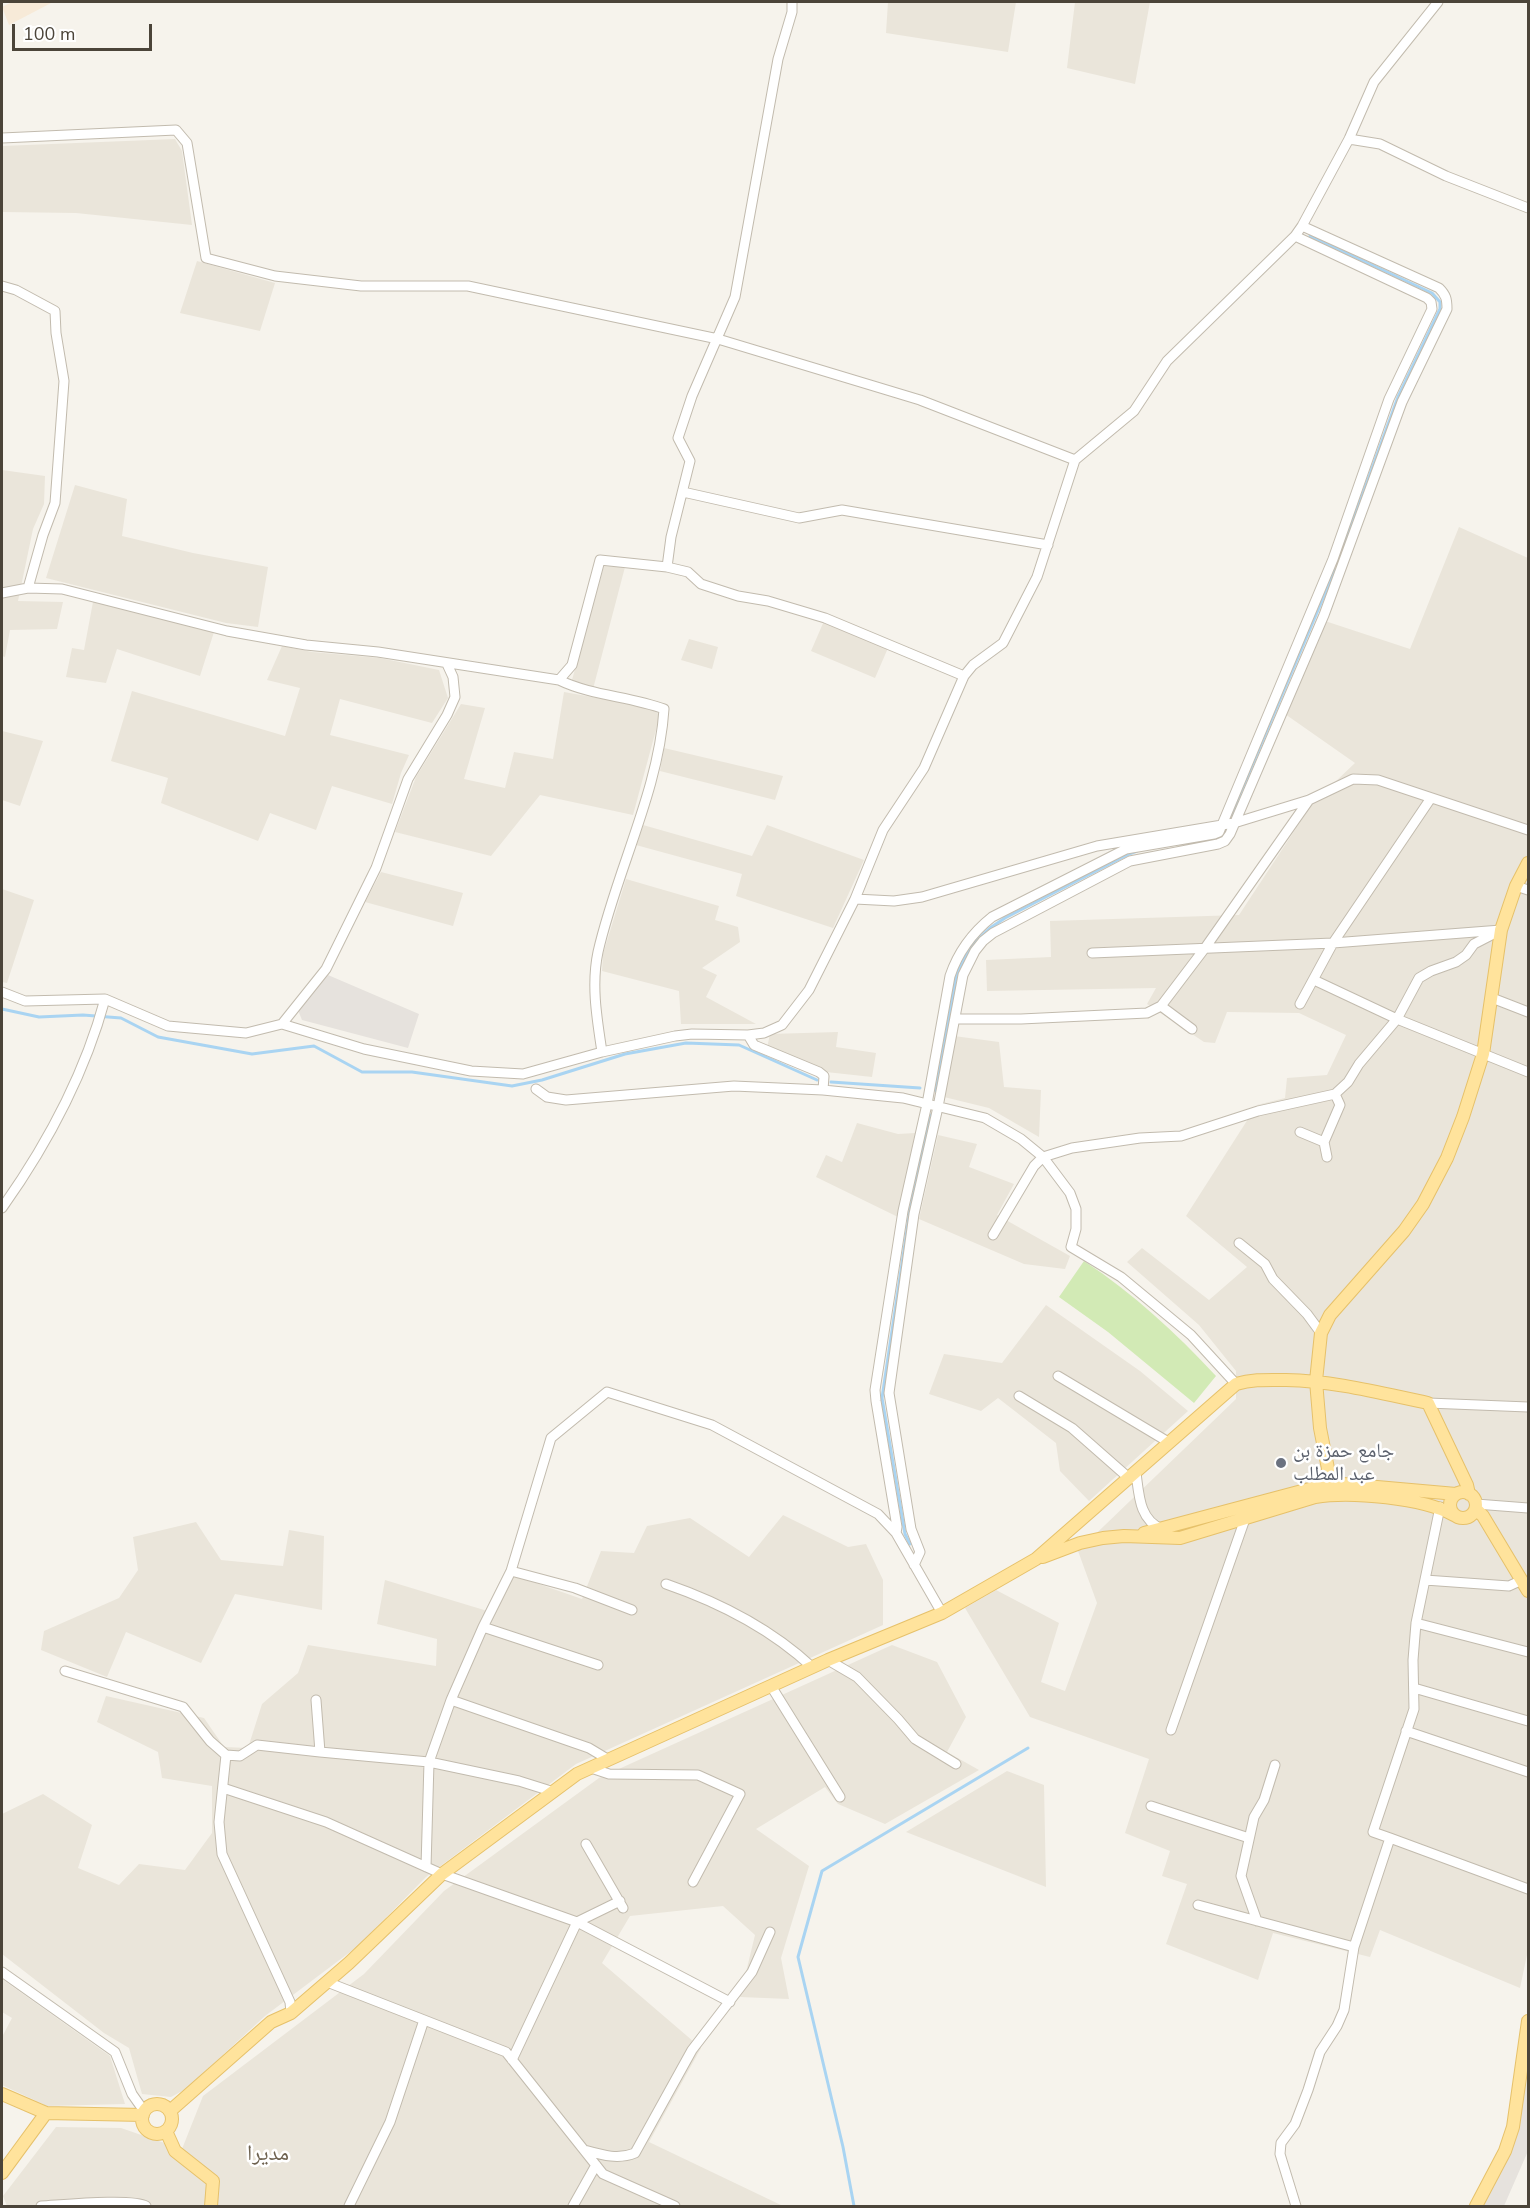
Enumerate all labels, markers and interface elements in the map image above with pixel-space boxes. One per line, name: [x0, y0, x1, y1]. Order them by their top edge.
scale bar: [15, 12, 154, 50]
text: 100 m: [23, 22, 75, 46]
place label: جامع حمزة بن عبد المطلب: [1293, 1440, 1394, 1487]
marker: جامع حمزة بن عبد المطلب: [1274, 1456, 1288, 1470]
district label: مديرا: [247, 2142, 289, 2168]

